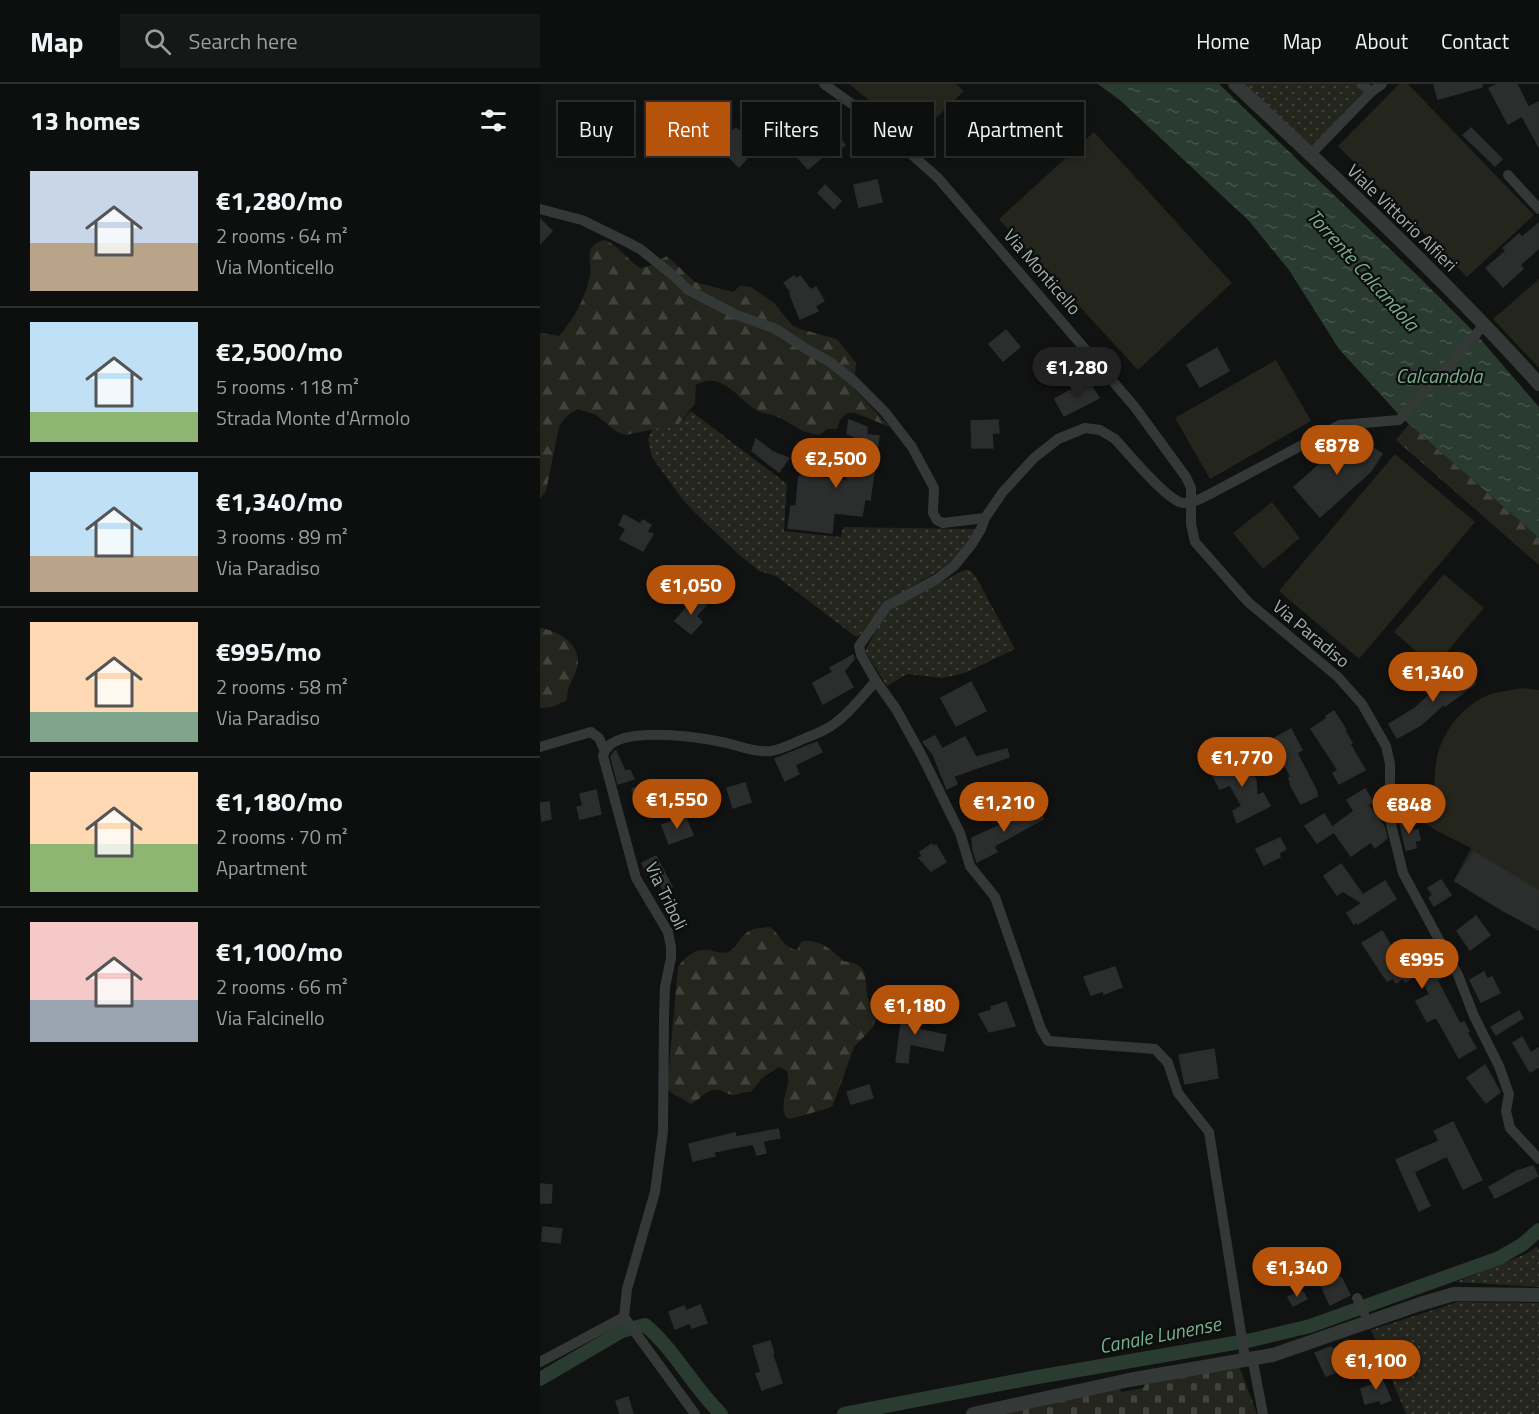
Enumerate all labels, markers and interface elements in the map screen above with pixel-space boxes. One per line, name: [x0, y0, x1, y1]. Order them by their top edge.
search box: [120, 14, 540, 68]
text: Map: [30, 20, 84, 63]
text: Search here: [189, 24, 298, 58]
icon: search: [141, 25, 174, 58]
text: Home: [1196, 25, 1250, 57]
text: Map: [1283, 25, 1322, 57]
text: About: [1355, 25, 1408, 57]
text: Contact: [1441, 25, 1509, 57]
text: 13 homes: [30, 101, 140, 140]
chip: Buy: [558, 102, 634, 156]
chip: Rent: [646, 102, 730, 156]
chip: Filters: [742, 102, 840, 156]
chip: New: [852, 102, 934, 156]
chip: Apartment: [946, 102, 1084, 156]
icon: filters: [477, 104, 510, 137]
street label: Viale Vittorio Alfieri: [1341, 158, 1464, 278]
text: €1,280/mo: [216, 181, 343, 220]
icon: home: [78, 195, 150, 267]
water label: Torrente Calcandola: [1300, 202, 1428, 339]
text: 2 rooms · 64 m²: [216, 220, 348, 251]
street label: Via Monticello: [997, 223, 1087, 321]
text: Via Monticello: [216, 251, 334, 282]
text: €2,500/mo: [216, 332, 343, 371]
icon: home: [78, 346, 150, 418]
pin: €1,280: [1028, 347, 1126, 398]
text: €1,280: [1046, 351, 1108, 382]
water label: Calcandola: [1396, 360, 1483, 391]
text: 5 rooms · 118 m²: [216, 371, 359, 402]
text: Strada Monte d'Armolo: [216, 402, 410, 433]
pin: €878: [1301, 425, 1373, 476]
text: €878: [1315, 429, 1359, 460]
pin: €2,500: [787, 438, 885, 489]
text: €2,500: [805, 442, 867, 473]
text: €1,340/mo: [216, 482, 343, 521]
icon: home: [78, 496, 150, 568]
text: 3 rooms · 89 m²: [216, 521, 348, 552]
text: Via Paradiso: [216, 552, 320, 583]
pin: €1,050: [642, 565, 740, 616]
text: €1,050: [660, 569, 722, 600]
street label: Via Paradiso: [1267, 593, 1356, 674]
text: €995/mo: [216, 632, 321, 671]
icon: home: [78, 646, 150, 718]
pin: €1,340: [1384, 652, 1482, 703]
text: €1,340: [1402, 656, 1464, 687]
text: 2 rooms · 58 m²: [216, 671, 348, 702]
text: Via Paradiso: [216, 702, 320, 733]
pin: €1,770: [1193, 737, 1291, 788]
text: €1,770: [1211, 741, 1273, 772]
pin: €1,550: [628, 779, 726, 830]
text: €1,180/mo: [216, 782, 343, 821]
pin: €1,210: [955, 782, 1053, 833]
text: €1,550: [646, 783, 708, 814]
pin: €848: [1373, 784, 1445, 835]
text: €1,210: [973, 786, 1035, 817]
text: €848: [1387, 788, 1431, 819]
icon: home: [78, 796, 150, 868]
text: 2 rooms · 70 m²: [216, 821, 348, 852]
text: Apartment: [216, 852, 307, 883]
street label: Via Triboli: [638, 857, 694, 934]
text: €1,100/mo: [216, 932, 343, 971]
pin: €995: [1386, 939, 1458, 990]
text: €995: [1400, 943, 1444, 974]
icon: home: [78, 946, 150, 1018]
text: 2 rooms · 66 m²: [216, 971, 348, 1002]
pin: €1,180: [866, 985, 964, 1036]
text: €1,180: [884, 989, 946, 1020]
text: Via Falcinello: [216, 1002, 325, 1033]
pin: €1,340: [1248, 1247, 1346, 1298]
text: €1,340: [1266, 1251, 1328, 1282]
water label: Canale Lunense: [1096, 1307, 1225, 1361]
pin: €1,100: [1327, 1340, 1425, 1391]
text: €1,100: [1345, 1344, 1407, 1375]

